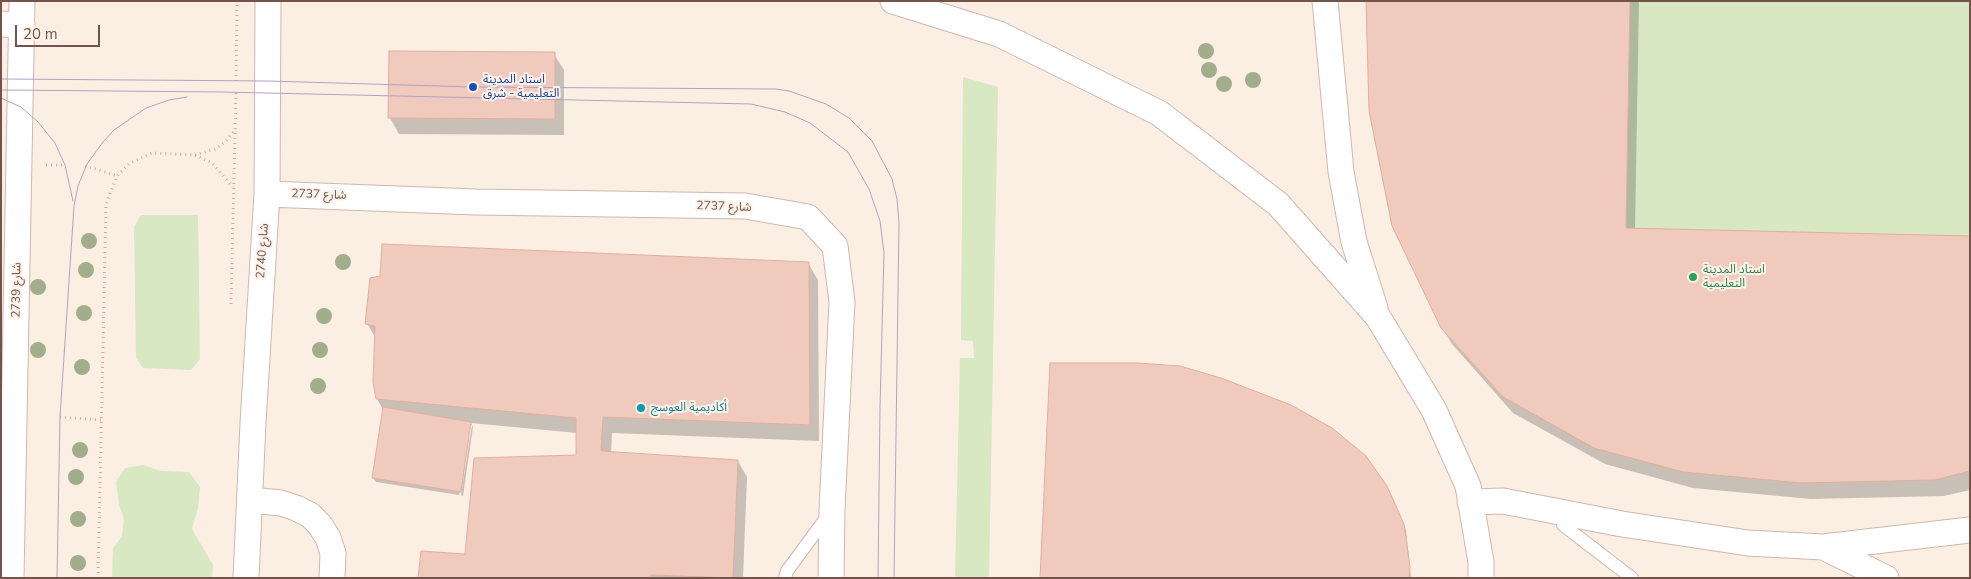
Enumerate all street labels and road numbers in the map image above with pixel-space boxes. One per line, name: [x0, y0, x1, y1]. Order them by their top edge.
street label: شارع 2737: [291, 187, 347, 203]
street label: شارع 2737: [696, 199, 752, 215]
street label: شارع 2740: [254, 223, 272, 279]
street label: شارع 2739: [9, 262, 25, 318]

